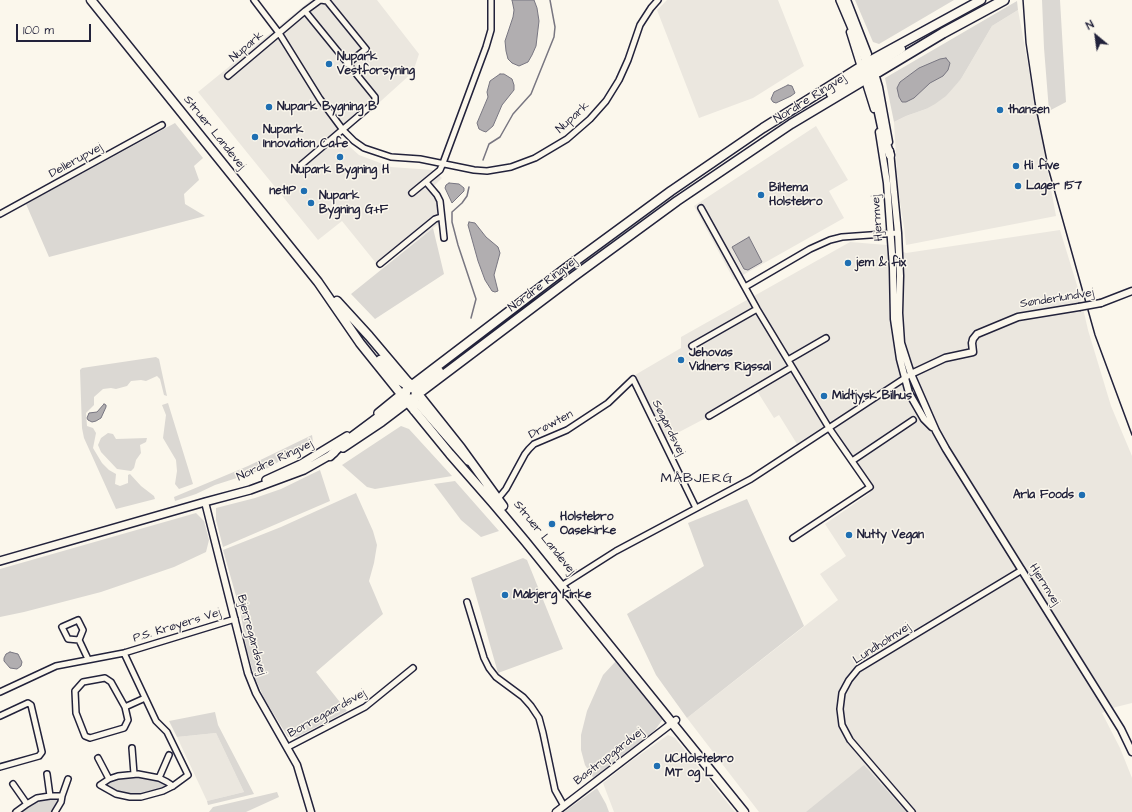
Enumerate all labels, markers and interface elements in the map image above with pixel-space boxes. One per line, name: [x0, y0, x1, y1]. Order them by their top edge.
scale bar: [18, 16, 93, 42]
north arrow: [1076, 16, 1116, 56]
text: N: [1083, 17, 1097, 33]
text: 100 m: [23, 22, 54, 39]
street label: Nupark: [227, 29, 267, 65]
place label: Nupark Vestforsyning: [337, 50, 415, 78]
marker: Nupark Vestforsyning: [324, 59, 334, 69]
street label: Nordre Ringvej: [771, 71, 849, 127]
street label: Struer Landevej: [180, 93, 248, 173]
street label: Nupark: [553, 99, 593, 137]
place label: Nupark Bygning B: [277, 100, 377, 114]
marker: Nupark Bygning B: [264, 102, 274, 112]
place label: thansen: [1008, 103, 1049, 117]
marker: thansen: [995, 105, 1005, 115]
place label: Nupark Innovation Cafe: [263, 123, 348, 151]
marker: Nupark Innovation Cafe: [250, 132, 260, 142]
street label: Dellerupvej: [47, 140, 105, 182]
marker: Nupark Bygning H: [335, 152, 345, 162]
place label: Hi five: [1024, 159, 1060, 173]
marker: Hi five: [1011, 161, 1021, 171]
place label: Nupark Bygning H: [291, 163, 389, 177]
place label: Lager 157: [1026, 179, 1082, 193]
place label: Biltema Holstebro: [769, 181, 822, 209]
marker: Lager 157: [1013, 181, 1023, 191]
place label: netIP: [269, 184, 296, 198]
marker: netIP: [299, 186, 309, 196]
place label: Nupark Bygning G+F: [319, 189, 388, 217]
marker: Biltema Holstebro: [756, 190, 766, 200]
street label: Hjermvej: [869, 194, 887, 242]
marker: Nupark Bygning G+F: [306, 198, 316, 208]
street label: Nordre Ringvej: [506, 254, 580, 316]
place label: jem & fix: [856, 256, 906, 270]
marker: jem & fix: [843, 258, 853, 268]
street label: Sønderlundvej: [1019, 286, 1095, 312]
place label: Jehovas Vidners Rigssal: [689, 346, 771, 374]
marker: Jehovas Vidners Rigssal: [676, 355, 686, 365]
place label: Midtjysk Bilhus: [832, 389, 912, 403]
marker: Midtjysk Bilhus: [819, 391, 829, 401]
street label: Søgårdsvej: [648, 398, 688, 458]
street label: Drøwten: [526, 407, 576, 443]
street label: Nordre Ringvej: [235, 437, 315, 485]
district label: MÅBJERG: [661, 471, 733, 487]
place label: Arla Foods: [1013, 488, 1074, 502]
marker: Arla Foods: [1077, 490, 1087, 500]
street label: Struer Landevej: [510, 498, 578, 578]
place label: Holstebro Oasekirke: [560, 510, 616, 538]
marker: Holstebro Oasekirke: [547, 519, 557, 529]
place label: Nutty Vegan: [857, 528, 924, 542]
marker: Nutty Vegan: [844, 530, 854, 540]
street label: Hjermvej: [1026, 561, 1062, 609]
place label: Måbjerg Kirke: [513, 588, 592, 602]
marker: Måbjerg Kirke: [500, 590, 510, 600]
street label: Bjerregårdsvej: [233, 593, 269, 677]
street label: P.S. Krøyers Vej: [131, 606, 223, 646]
street label: Lundholmvej: [851, 620, 913, 668]
street label: Borregaardsvej: [285, 687, 369, 741]
street label: Bastrupgårdvej: [571, 725, 647, 789]
place label: UCHolstebro MT og L: [665, 752, 734, 780]
marker: UCHolstebro MT og L: [652, 761, 662, 771]

